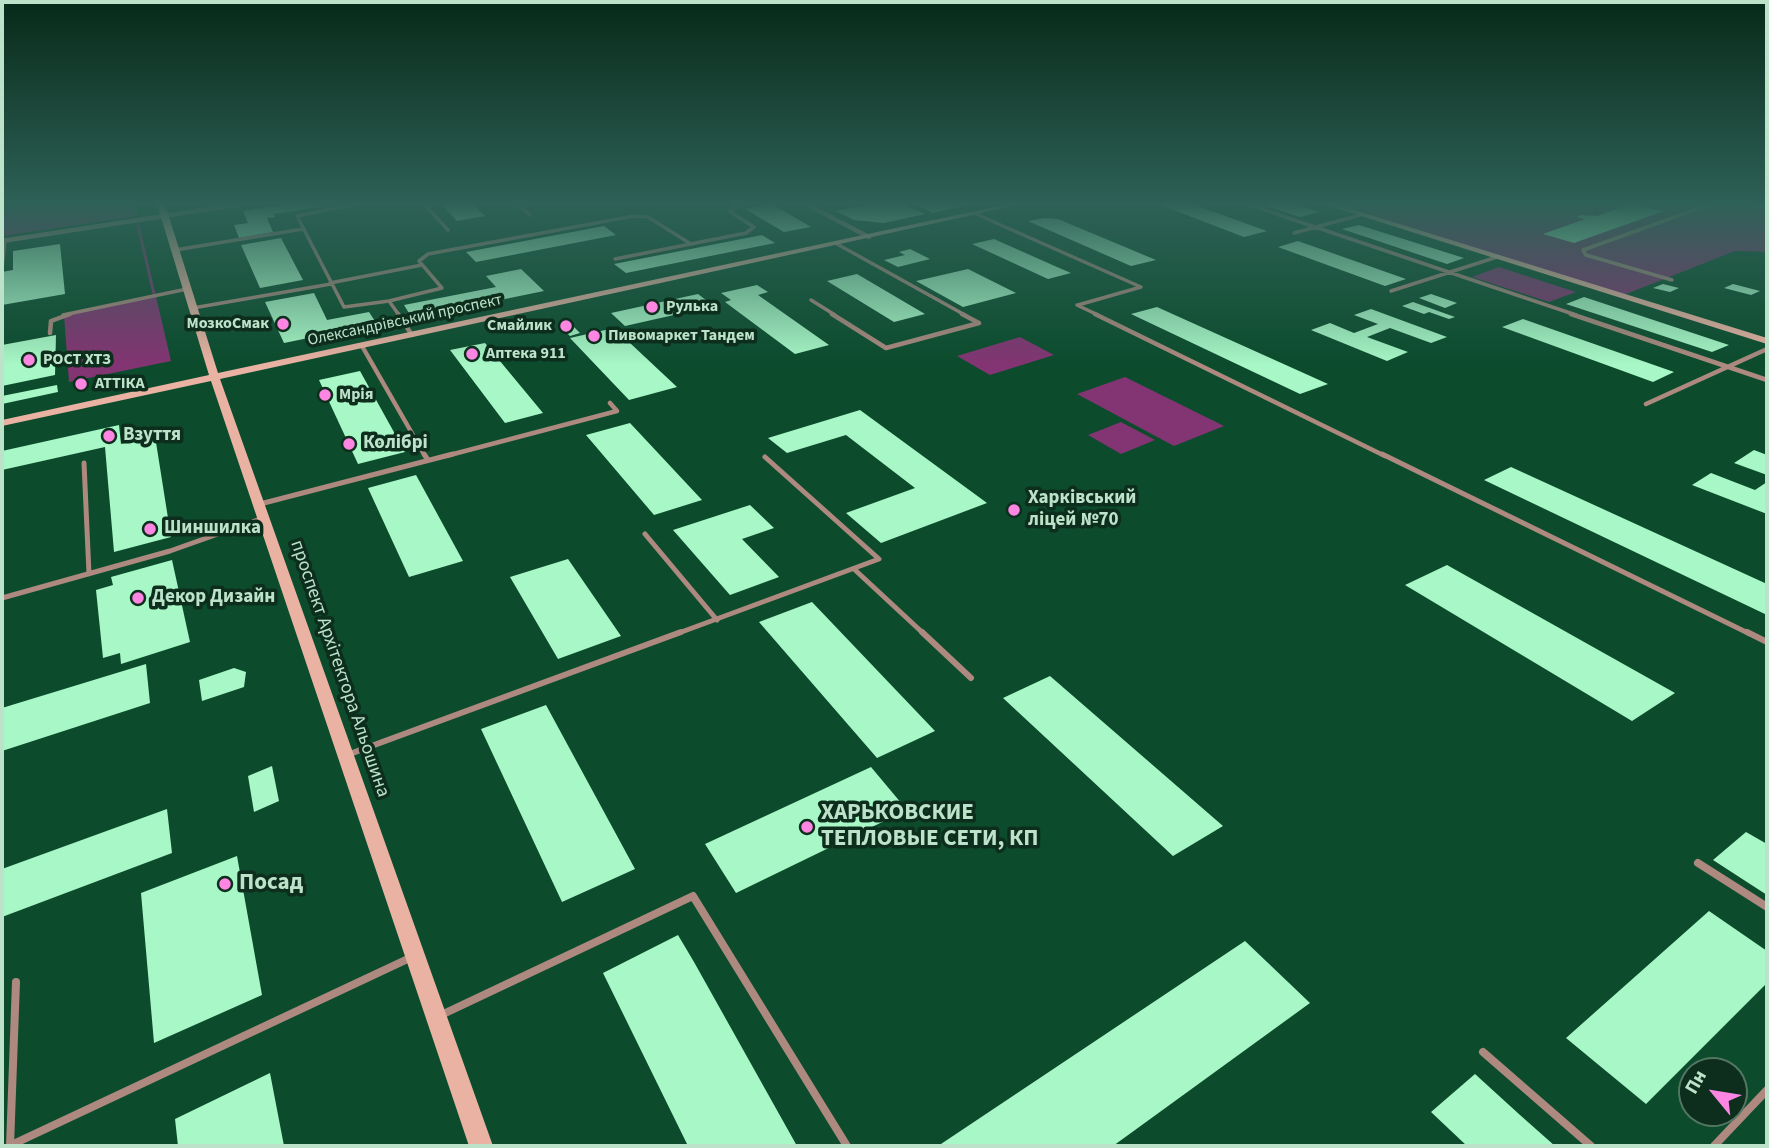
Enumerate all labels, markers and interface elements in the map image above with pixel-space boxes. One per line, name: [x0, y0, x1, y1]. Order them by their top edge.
street label: Олександрівський проспект: [306, 291, 504, 351]
place label: Рулька: [666, 297, 718, 317]
marker: Рулька: [644, 299, 660, 315]
place label: МозкоСмак: [186, 314, 269, 334]
marker: МозкоСмак: [275, 316, 291, 332]
place label: Смайлик: [487, 316, 552, 336]
marker: Смайлик: [558, 318, 574, 334]
place label: Пивомаркет Тандем: [608, 326, 755, 346]
marker: Пивомаркет Тандем: [586, 328, 602, 344]
place label: Аптека 911: [486, 344, 566, 364]
marker: Аптека 911: [464, 346, 480, 362]
place label: РОСТ ХТЗ: [43, 350, 111, 370]
marker: РОСТ ХТЗ: [21, 352, 37, 368]
place label: АТТІКА: [95, 374, 145, 394]
marker: АТТІКА: [73, 376, 89, 392]
place label: Мрiя: [339, 385, 373, 405]
marker: Мрiя: [317, 387, 333, 403]
place label: Взуття: [123, 425, 181, 447]
marker: Взуття: [101, 428, 117, 444]
place label: Колібрі: [363, 433, 428, 455]
marker: Колібрі: [341, 436, 357, 452]
place label: Харківський ліцей №70: [1028, 488, 1136, 532]
marker: Харківський ліцей №70: [1006, 502, 1022, 518]
place label: Шиншилка: [164, 518, 261, 540]
marker: Шиншилка: [142, 521, 158, 537]
street label: проспект Архітектора Альошина: [284, 537, 394, 801]
place label: Декор Дизайн: [152, 587, 275, 609]
marker: Декор Дизайн: [130, 590, 146, 606]
place label: ХАРЬКОВСКИЕ ТЕПЛОВЫЕ СЕТИ, КП: [821, 800, 1038, 854]
marker: ХАРЬКОВСКИЕ ТЕПЛОВЫЕ СЕТИ, КП: [799, 819, 815, 835]
place label: Посад: [239, 870, 303, 898]
marker: Посад: [217, 876, 233, 892]
north arrow: [1678, 1057, 1748, 1127]
text: Пн: [1679, 1065, 1714, 1099]

